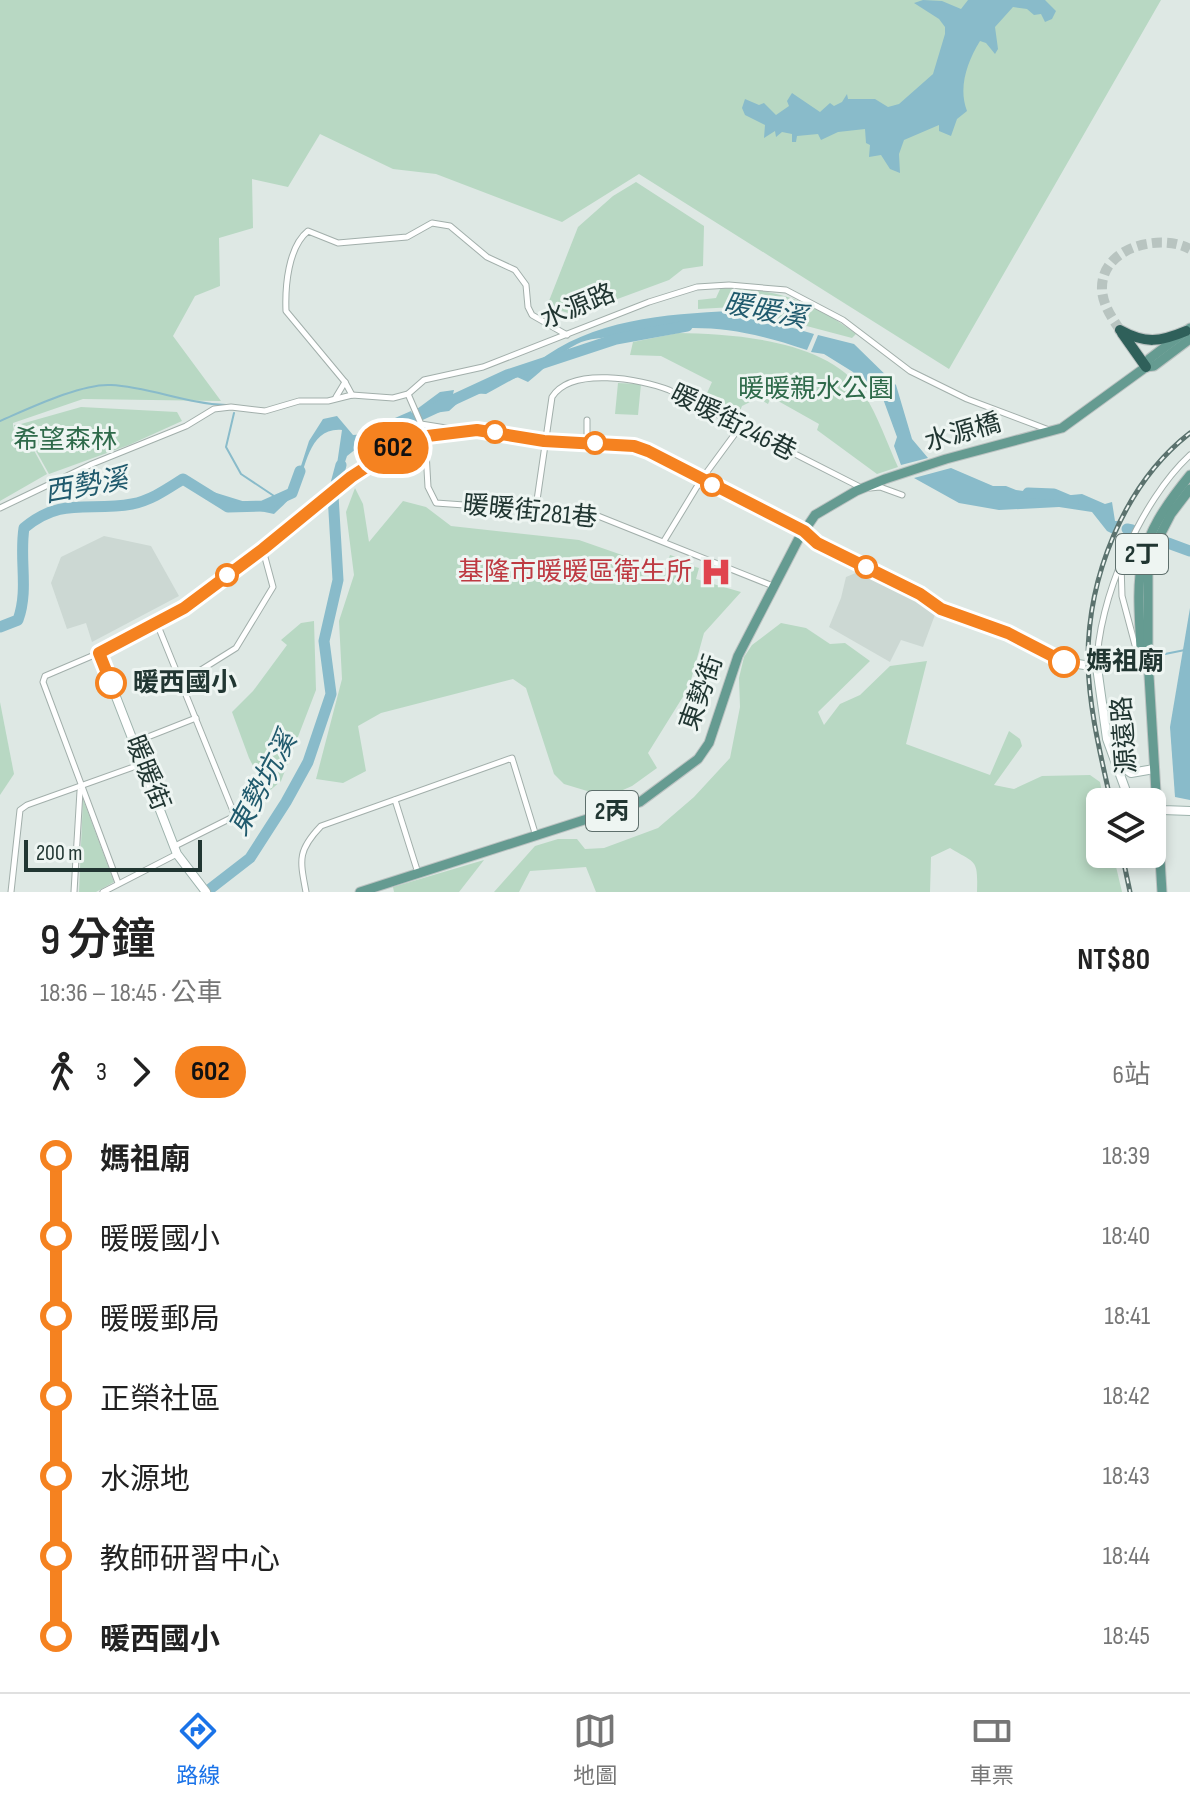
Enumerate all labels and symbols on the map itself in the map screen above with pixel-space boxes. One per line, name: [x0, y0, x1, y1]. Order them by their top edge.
street label: 水源路: [536, 278, 620, 336]
water label: 暖暖溪: [721, 287, 813, 336]
park label: 暖暖親水公園: [738, 374, 894, 405]
street label: 暖暖街246巷: [665, 378, 801, 468]
street label: 水源橋: [921, 407, 1005, 459]
unlabelled marker: [484, 421, 506, 443]
line badge: 602: [347, 422, 439, 474]
park label: 希望森林: [13, 425, 117, 456]
unlabelled marker: [584, 432, 606, 454]
water label: 西勢溪: [42, 462, 134, 510]
unlabelled marker: [701, 474, 723, 496]
street label: 暖暖街281巷: [461, 490, 599, 534]
road number: 2丁: [1116, 534, 1168, 574]
hospital icon: 基隆市暖暖區衛生所: [699, 555, 733, 589]
unlabelled marker: [855, 556, 877, 578]
place label: 基隆市暖暖區衛生所: [458, 557, 692, 588]
unlabelled marker: [216, 564, 238, 586]
marker: 媽祖廟: [1049, 647, 1079, 677]
place label: 媽祖廟: [1086, 647, 1164, 678]
street label: 東勢街: [674, 651, 730, 735]
marker: 暖西國小: [96, 668, 126, 698]
place label: 暖西國小: [133, 668, 237, 699]
street label: 源遠路: [1107, 695, 1143, 775]
water label: 東勢坑溪: [222, 723, 306, 841]
street label: 暖暖街: [119, 731, 175, 815]
road number: 2丙: [586, 791, 638, 831]
scale bar: [24, 836, 202, 872]

